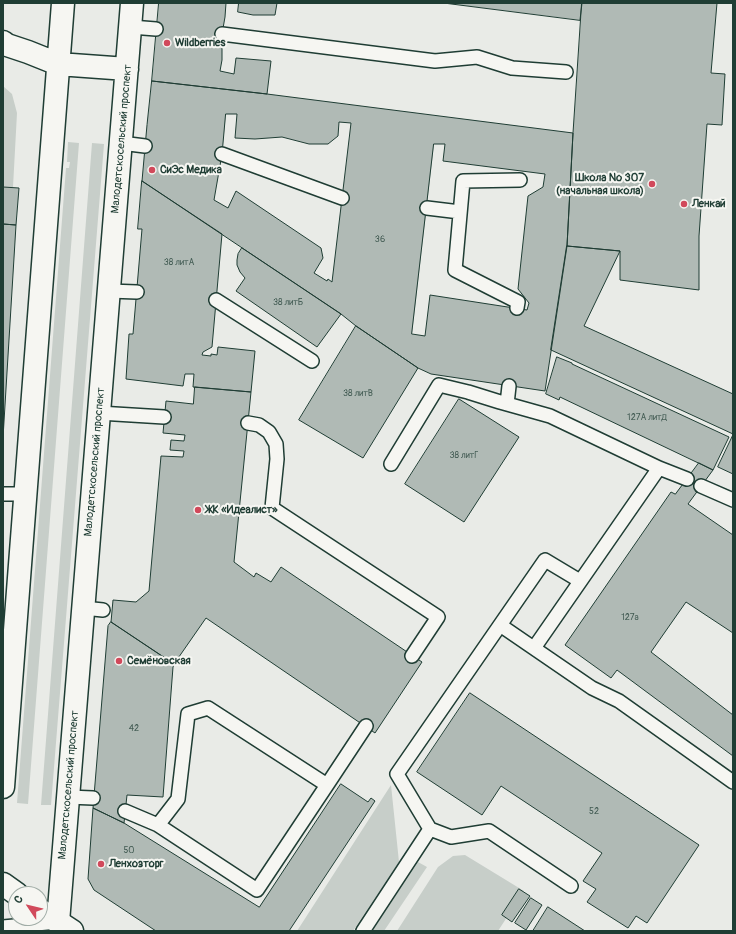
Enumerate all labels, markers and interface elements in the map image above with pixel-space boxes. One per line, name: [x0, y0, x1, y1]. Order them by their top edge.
place label: Wildberries: [175, 36, 225, 50]
marker: Wildberries: [162, 38, 172, 48]
street label: Малодетскосельский проспект: [109, 64, 135, 214]
place label: СиЭс Медика: [160, 163, 222, 177]
marker: СиЭс Медика: [147, 165, 157, 175]
place label: Школа № 307 (начальная школа): [556, 171, 644, 197]
marker: Школа № 307 (начальная школа): [647, 179, 657, 189]
place label: Ленкай: [692, 197, 726, 211]
marker: Ленкай: [679, 199, 689, 209]
house number: 36: [375, 235, 385, 245]
house number: 38 литА: [164, 258, 194, 268]
house number: 38 литБ: [273, 298, 303, 308]
street label: Малодетскосельский проспект: [82, 387, 108, 537]
house number: 38 литВ: [343, 389, 373, 399]
house number: 127А литД: [627, 413, 667, 423]
house number: 38 литГ: [449, 451, 479, 461]
place label: ЖК «Идеалист»: [206, 503, 278, 517]
marker: ЖК «Идеалист»: [193, 505, 203, 515]
house number: 127а: [621, 613, 639, 623]
place label: Семёновская: [127, 654, 191, 668]
marker: Семёновская: [114, 656, 124, 666]
street label: Малодетскосельский проспект: [56, 710, 82, 860]
house number: 42: [129, 724, 139, 734]
house number: 52: [589, 807, 599, 817]
house number: 50: [123, 846, 135, 856]
place label: Ленхозторг: [109, 857, 164, 871]
marker: Ленхозторг: [96, 859, 106, 869]
north arrow: [8, 886, 48, 926]
text: С: [11, 893, 26, 906]

